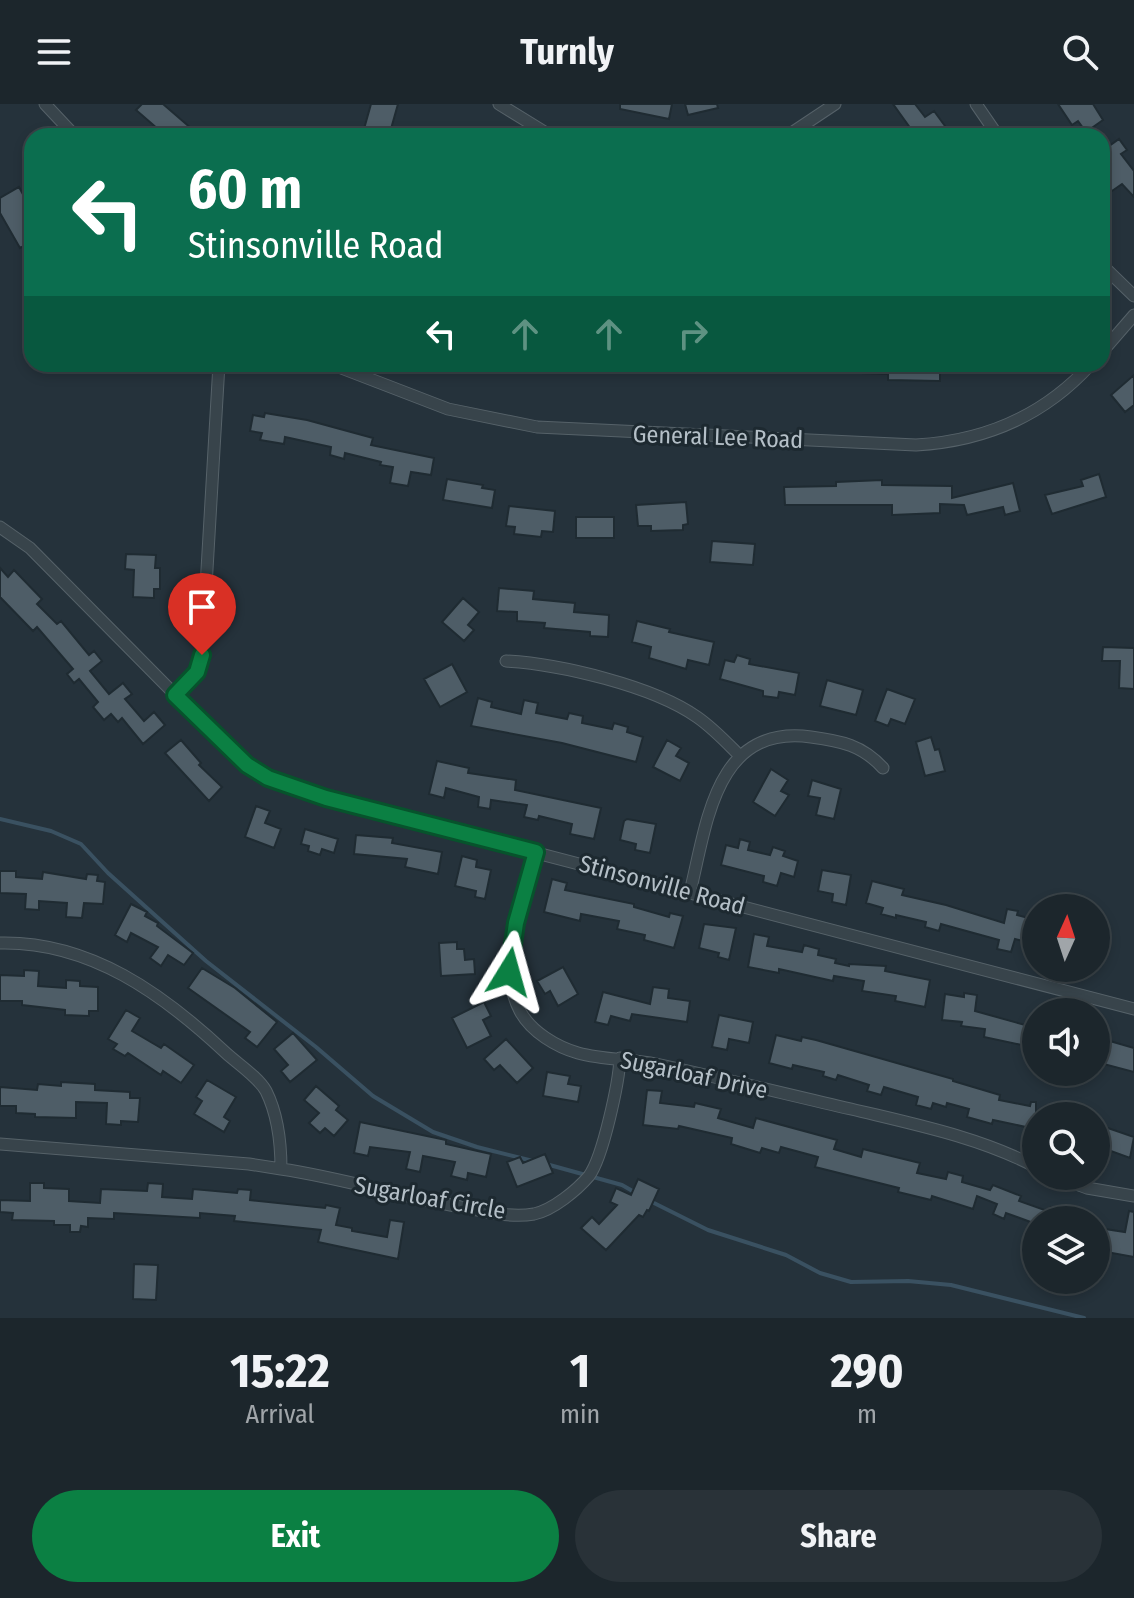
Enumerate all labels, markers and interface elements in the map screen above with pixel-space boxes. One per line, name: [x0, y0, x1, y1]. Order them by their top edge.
icon: menu: [32, 30, 76, 74]
text: Turnly: [520, 30, 614, 74]
icon: search: [1058, 30, 1102, 74]
text: 60 m: [188, 156, 302, 223]
icon: left: [56, 160, 160, 264]
text: Stinsonville Road: [188, 224, 444, 268]
icon: left: [419, 312, 463, 356]
icon: ahead: [503, 312, 547, 356]
icon: ahead: [587, 312, 631, 356]
icon: right: [671, 312, 715, 356]
street label: General Lee Road: [632, 420, 804, 454]
pin: [168, 573, 236, 655]
icon: arrive: [180, 585, 224, 629]
street label: Stinsonville Road: [576, 849, 748, 921]
north arrow: [1022, 894, 1110, 982]
map controls: [1022, 894, 1110, 1294]
position arrow: [467, 930, 551, 1014]
button: sound: [1022, 998, 1110, 1086]
street label: Sugarloaf Drive: [618, 1046, 770, 1104]
button: search: [1022, 1102, 1110, 1190]
street label: Sugarloaf Circle: [352, 1171, 508, 1225]
button: layers: [1022, 1206, 1110, 1294]
text: 15:22: [230, 1342, 330, 1400]
text: 1: [570, 1342, 590, 1400]
text: 290: [831, 1342, 904, 1400]
text: Arrival: [246, 1399, 314, 1430]
text: min: [560, 1399, 600, 1430]
text: m: [857, 1399, 877, 1430]
button: Exit: [32, 1490, 559, 1582]
button: Share: [575, 1490, 1102, 1582]

